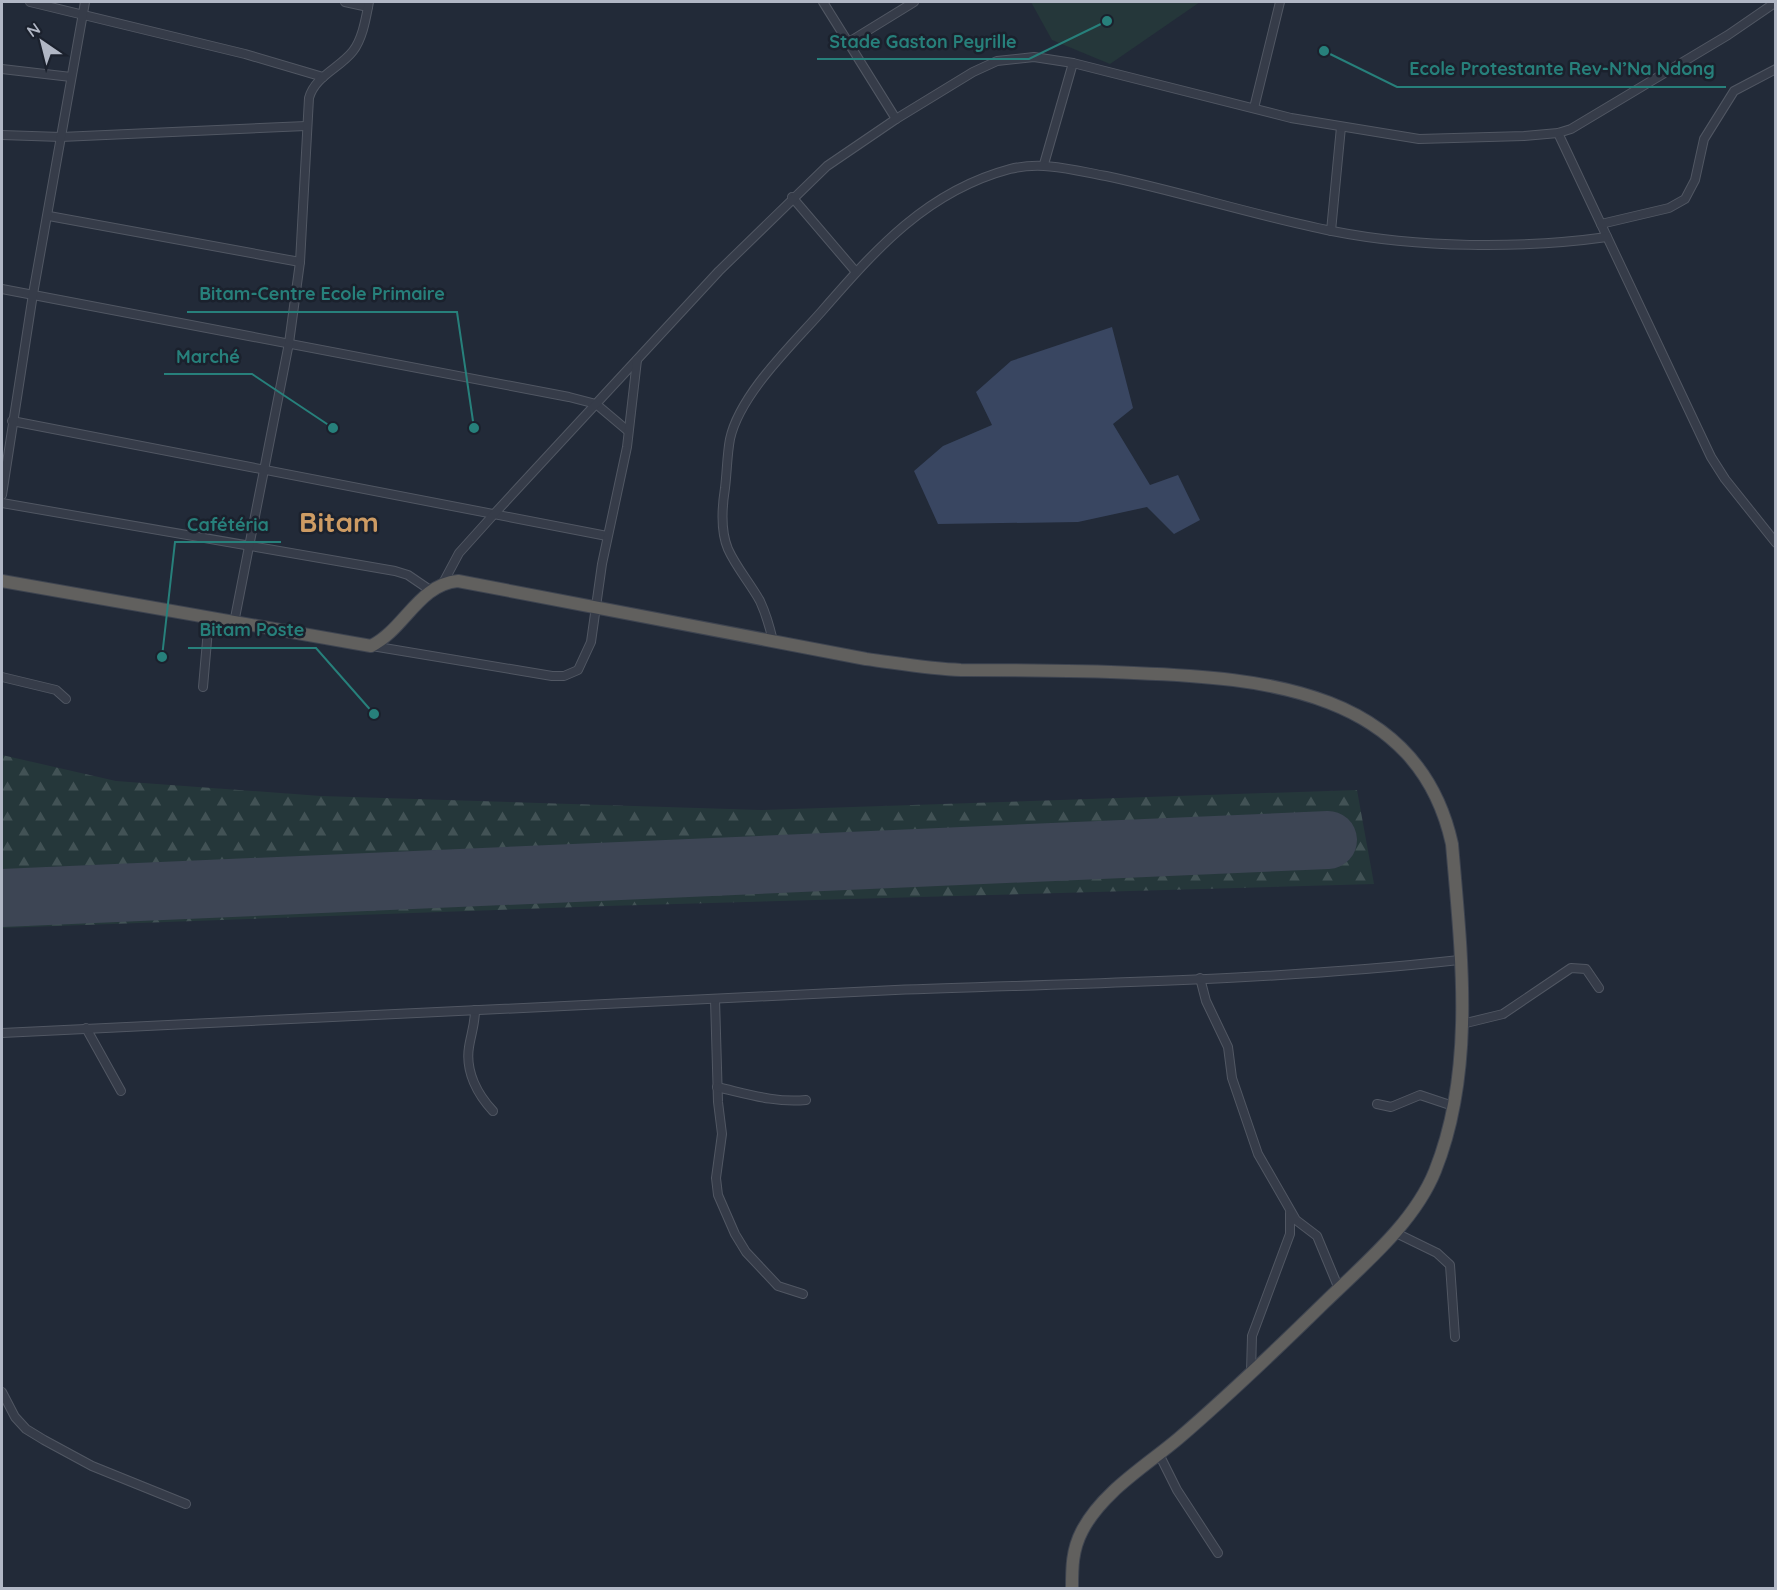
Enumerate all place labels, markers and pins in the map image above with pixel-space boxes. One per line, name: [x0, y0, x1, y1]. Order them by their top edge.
callout: Stade Gaston Peyrille: [817, 23, 1029, 59]
callout: Ecole Protestante Rev-N’Na Ndong: [1397, 51, 1726, 87]
callout: Bitam-Centre Ecole Primaire: [187, 276, 457, 312]
callout: Marché: [164, 338, 252, 374]
callout: Cafétéria: [175, 506, 281, 542]
callout: Bitam Poste: [188, 612, 316, 648]

